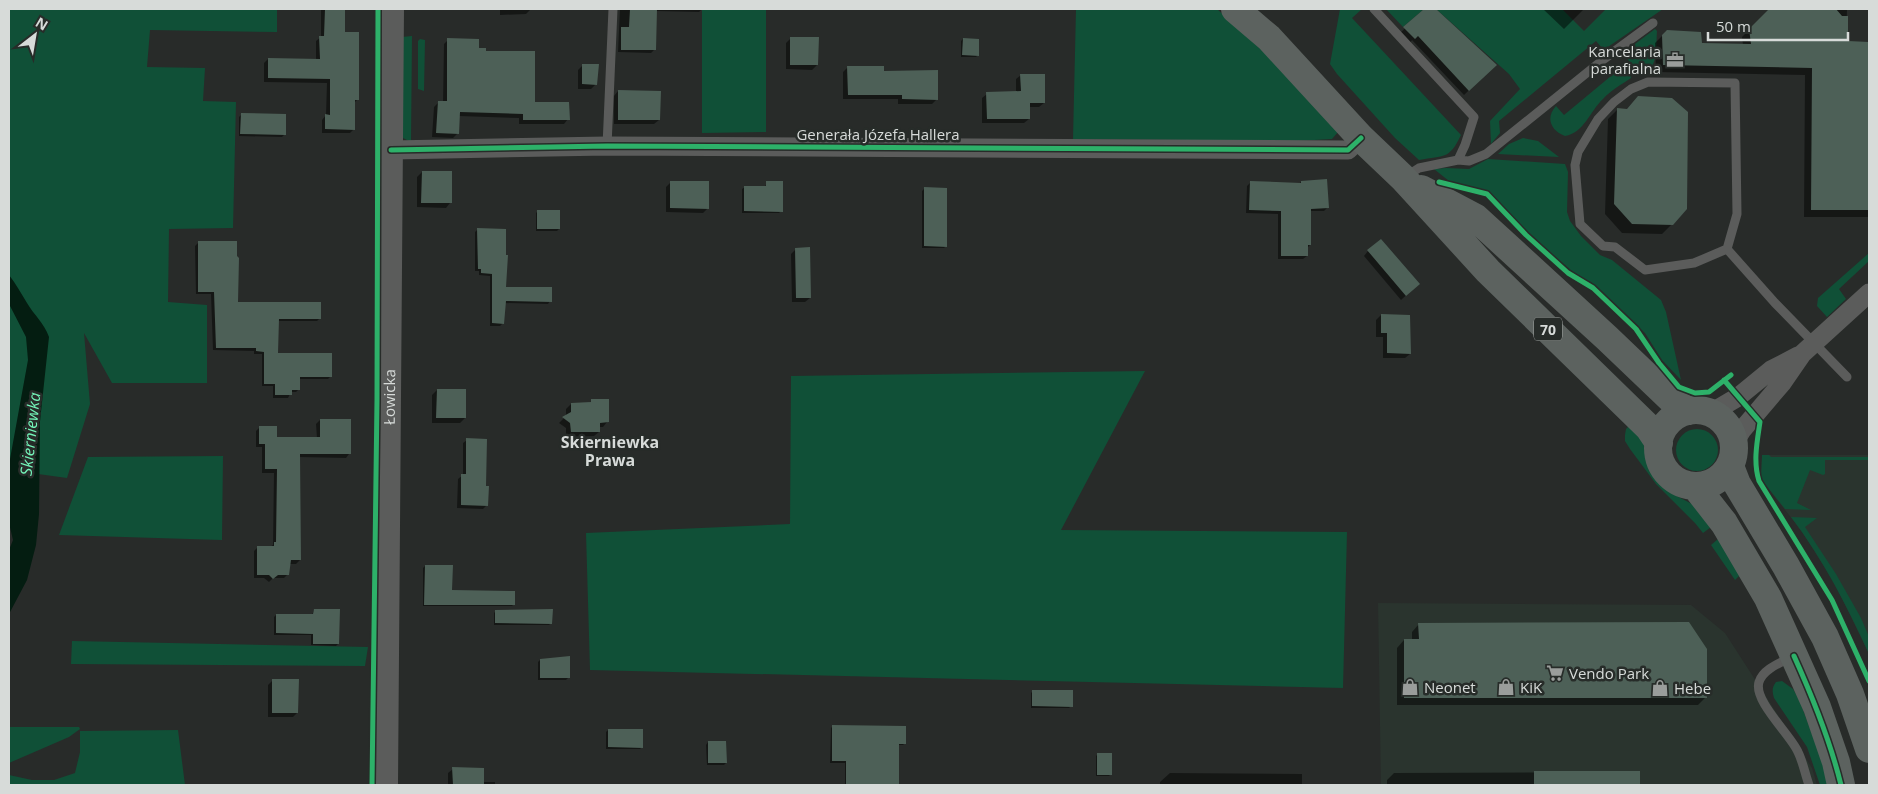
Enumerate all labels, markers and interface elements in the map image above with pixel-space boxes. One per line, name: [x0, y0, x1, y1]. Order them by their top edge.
north arrow: [10, 10, 60, 60]
scale bar: [1708, 10, 1848, 42]
text: N: [32, 12, 52, 35]
text: 50 m: [1716, 16, 1751, 36]
place label: Kancelaria parafialna: [1588, 41, 1661, 78]
office icon: Kancelaria parafialna: [1665, 50, 1685, 70]
street label: Generała Józefa Hallera: [796, 124, 960, 144]
road number: 70: [1534, 318, 1562, 340]
street label: Łowicka: [379, 369, 399, 425]
water label: Skierniewka: [15, 391, 45, 477]
district label: Skierniewka Prawa: [561, 431, 659, 471]
supermarket icon: Vendo Park: [1545, 663, 1565, 683]
place label: Vendo Park: [1569, 663, 1649, 683]
shop icon: Neonet: [1400, 677, 1420, 697]
place label: Neonet: [1424, 677, 1476, 697]
shop icon: KiK: [1496, 677, 1516, 697]
place label: KiK: [1520, 677, 1543, 697]
shop icon: Hebe: [1650, 678, 1670, 698]
place label: Hebe: [1674, 678, 1711, 698]

